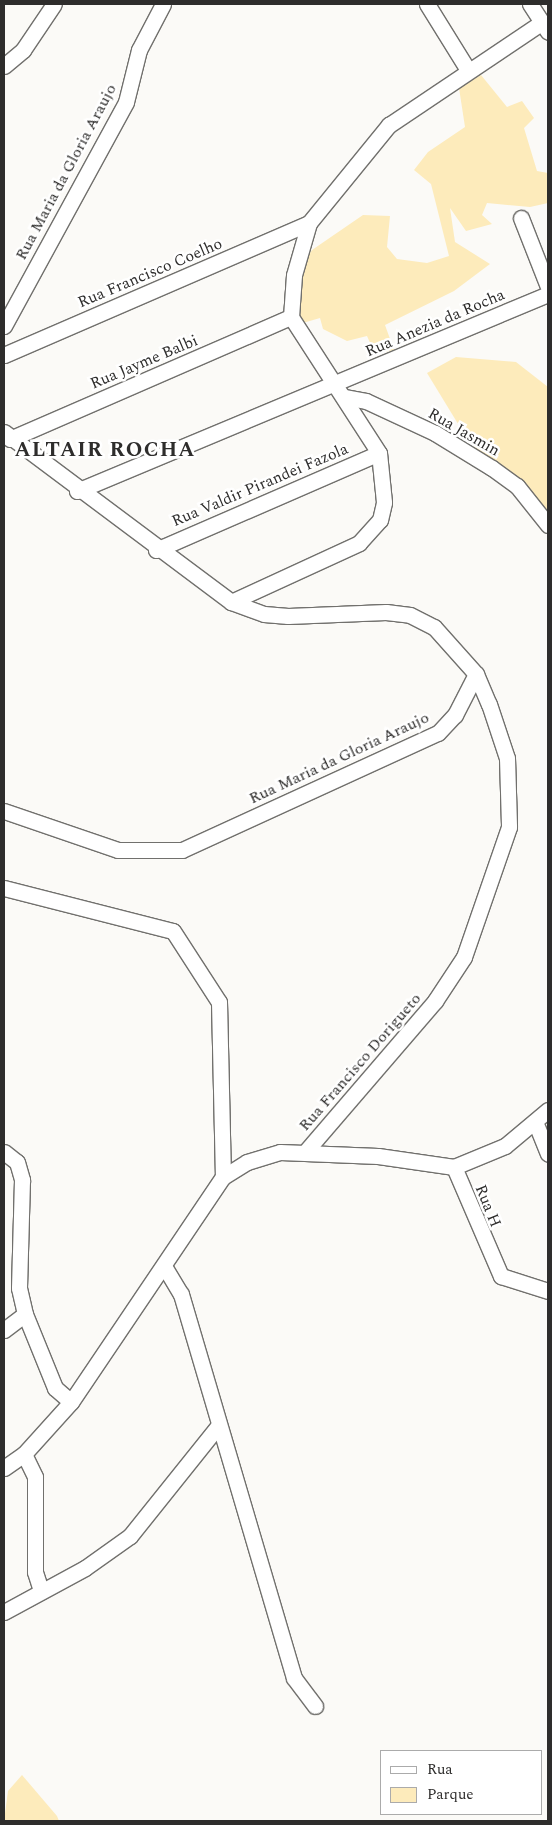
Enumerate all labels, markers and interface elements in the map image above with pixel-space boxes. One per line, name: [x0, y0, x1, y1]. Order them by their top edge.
street label: Rua Maria da Gloria Araujo: [11, 81, 121, 263]
street label: Rua Francisco Coelho: [75, 234, 225, 312]
street label: Rua Anezia da Rocha: [362, 285, 508, 361]
street label: Rua Jayme Balbi: [87, 331, 201, 393]
street label: Rua Jasmin: [425, 404, 503, 460]
district label: ALTAIR ROCHA: [13, 437, 197, 463]
street label: Rua Valdir Pirandei Fazola: [169, 439, 351, 531]
street label: Rua Maria da Gloria Araujo: [246, 708, 432, 808]
street label: Rua Francisco Dorigueto: [295, 989, 425, 1135]
street label: Rua H: [471, 1182, 505, 1230]
legend: [380, 1750, 542, 1815]
text: Rua: [427, 1758, 453, 1781]
text: Parque: [427, 1783, 474, 1806]

